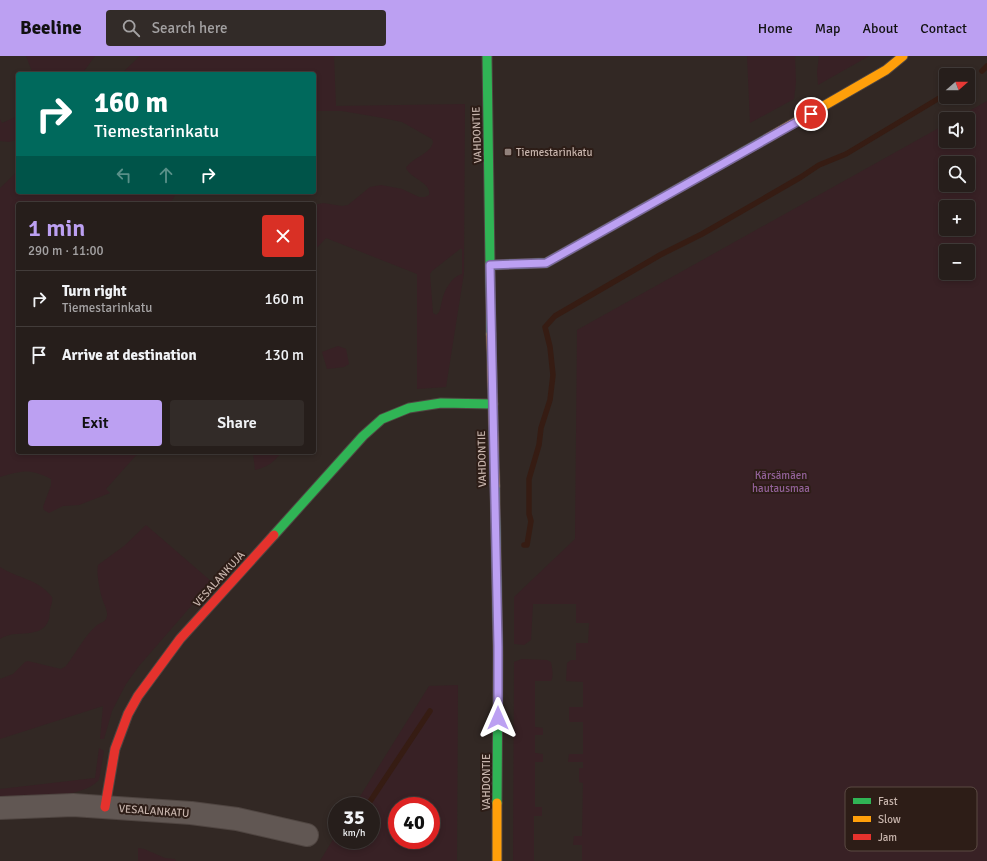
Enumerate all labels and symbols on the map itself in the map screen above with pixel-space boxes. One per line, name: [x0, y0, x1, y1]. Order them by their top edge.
north arrow: [939, 68, 975, 104]
pin: [794, 97, 828, 131]
street label: VAHDONTIE: [470, 106, 484, 164]
place label: Tiemestarinkatu: [516, 146, 592, 159]
marker: Tiemestarinkatu: [503, 147, 513, 157]
street label: VAHDONTIE: [475, 431, 489, 487]
park label: Kärsämäen hautausmaa: [752, 469, 810, 495]
street label: VESALANKUJA: [191, 548, 248, 609]
position arrow: [477, 697, 519, 739]
street label: VAHDONTIE: [480, 754, 493, 810]
legend: [845, 787, 977, 851]
text: Fast: [878, 795, 898, 808]
speed limit sign: 40: [388, 797, 440, 849]
street label: VESALANKATU: [118, 802, 190, 820]
text: Slow: [878, 813, 901, 826]
text: Jam: [878, 831, 897, 844]

